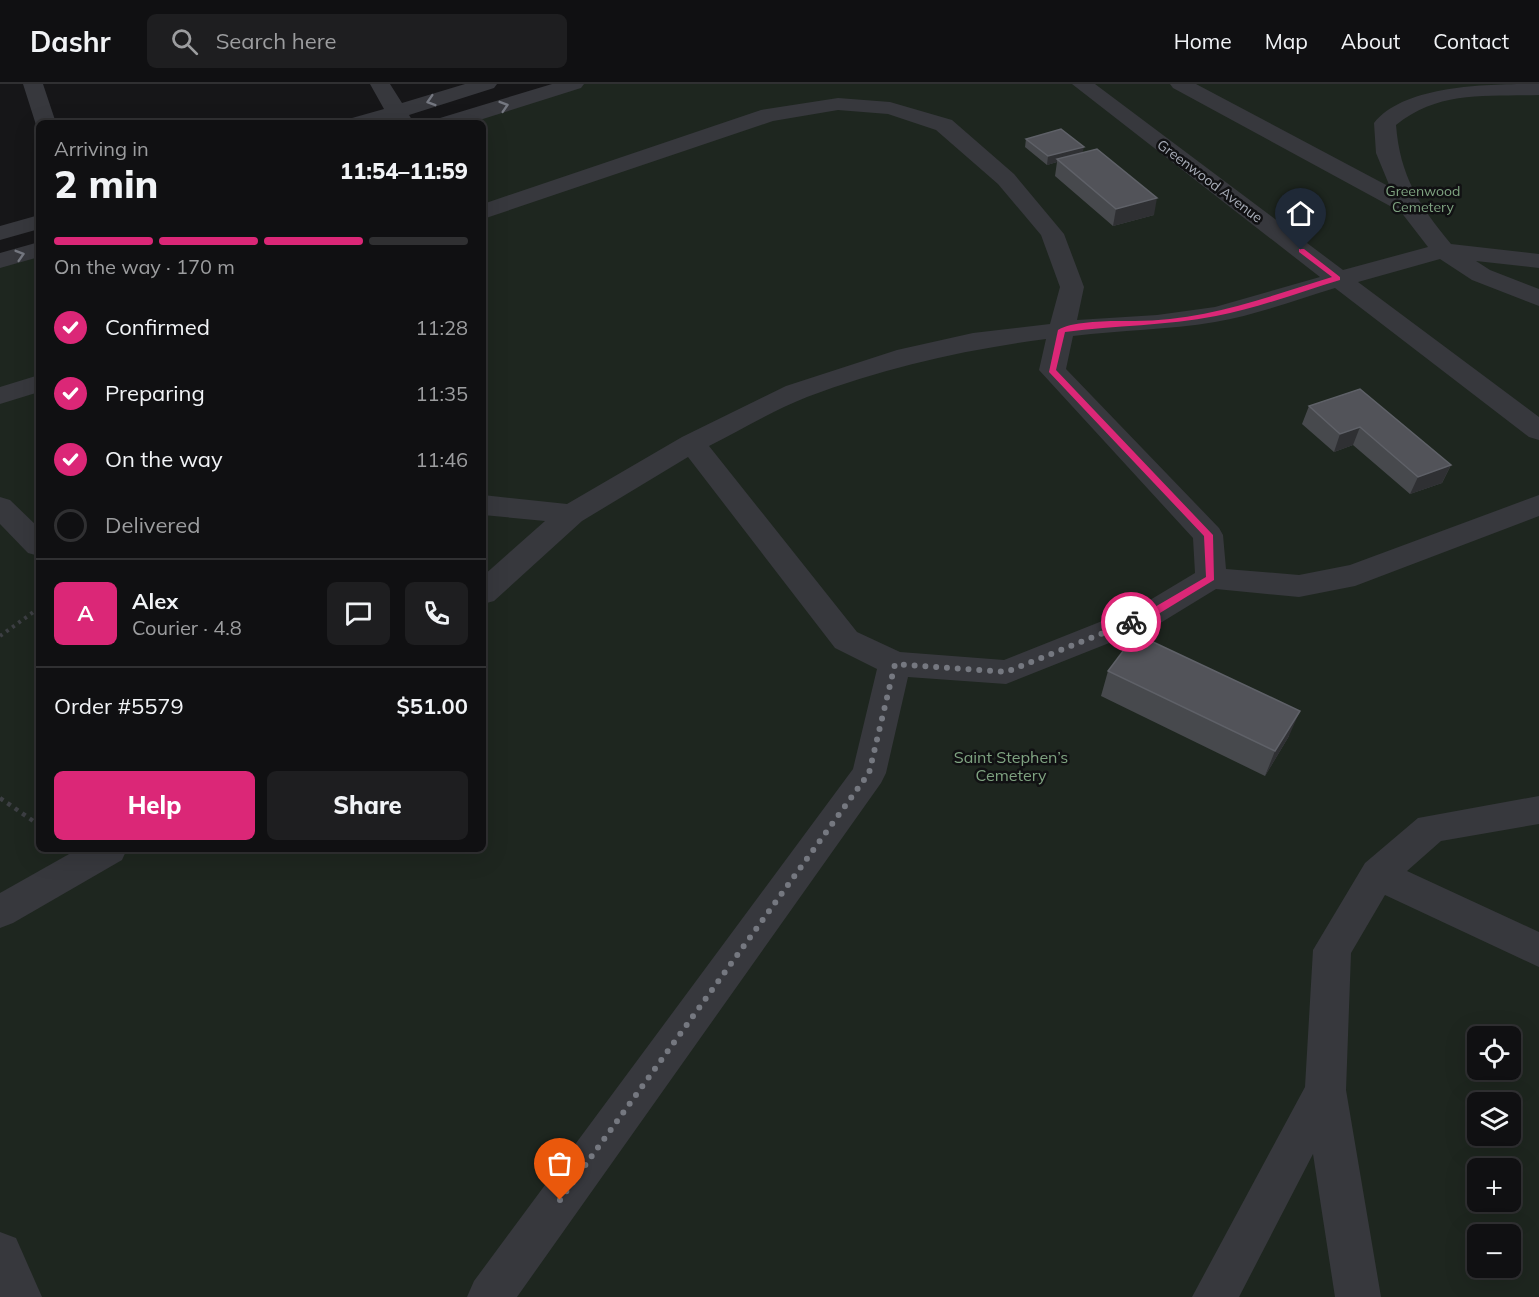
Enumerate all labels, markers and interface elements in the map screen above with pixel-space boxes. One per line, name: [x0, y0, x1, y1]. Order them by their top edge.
search box: [147, 14, 567, 68]
text: Dashr: [30, 24, 111, 59]
icon: search: [168, 25, 201, 58]
text: Search here: [216, 27, 337, 55]
text: Home: [1174, 28, 1232, 54]
text: Map: [1265, 28, 1308, 54]
text: About: [1341, 28, 1400, 54]
text: Contact: [1433, 28, 1509, 54]
one-way arrow: [426, 94, 437, 106]
one-way arrow: [498, 101, 508, 113]
street label: Greenwood Avenue: [1154, 135, 1266, 227]
text: Arriving in: [54, 136, 149, 161]
text: 11:54–11:59: [340, 157, 468, 185]
text: 2 min: [54, 159, 159, 208]
park label: Greenwood Cemetery: [1385, 182, 1461, 216]
pin: [1275, 188, 1326, 250]
icon: home: [1284, 197, 1317, 230]
one-way arrow: [14, 250, 24, 262]
text: On the way · 170 m: [54, 254, 235, 279]
icon: check: [54, 311, 87, 344]
text: Confirmed: [105, 313, 210, 341]
text: 11:28: [415, 315, 468, 340]
icon: check: [54, 377, 87, 410]
text: Preparing: [105, 379, 205, 407]
text: 11:35: [415, 381, 468, 406]
icon: check: [54, 443, 87, 476]
text: On the way: [105, 445, 223, 473]
text: 11:46: [415, 447, 468, 472]
text: Delivered: [105, 511, 200, 539]
button: chat: [327, 582, 390, 645]
button: phone: [405, 582, 468, 645]
text: Alex: [132, 587, 178, 615]
courier: [1101, 592, 1161, 652]
text: A: [77, 599, 94, 627]
icon: bike: [1115, 606, 1148, 639]
text: Courier · 4.8: [132, 615, 242, 640]
text: Order #5579: [54, 692, 184, 720]
text: $51.00: [397, 692, 468, 720]
park label: Saint Stephen’s Cemetery: [954, 747, 1068, 785]
button: Help: [54, 771, 255, 840]
button: Share: [267, 771, 468, 840]
map controls: [1467, 1026, 1521, 1278]
button: locate: [1467, 1026, 1521, 1080]
button: layers: [1467, 1092, 1521, 1146]
pin: [534, 1138, 585, 1200]
icon: bag: [543, 1147, 576, 1180]
button: +: [1467, 1158, 1521, 1212]
button: −: [1467, 1224, 1521, 1278]

